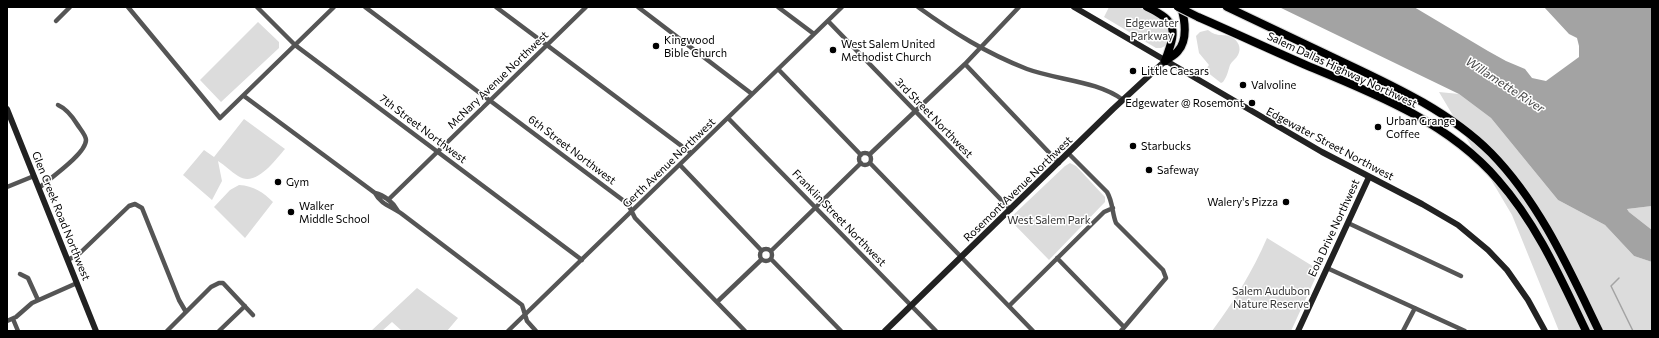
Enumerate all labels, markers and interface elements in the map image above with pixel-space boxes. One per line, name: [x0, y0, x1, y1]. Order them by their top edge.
park label: Edgewater Parkway: [1125, 16, 1179, 42]
street label: McNary Avenue Northwest: [445, 28, 551, 132]
street label: Salem Dallas Highway Northwest: [1265, 29, 1419, 111]
place label: Kingwood Bible Church: [664, 33, 727, 59]
place label: West Salem United Methodist Church: [841, 37, 935, 63]
marker: Kingwood Bible Church: [651, 41, 661, 51]
marker: West Salem United Methodist Church: [828, 45, 838, 55]
water label: Willamette River: [1463, 54, 1547, 116]
place label: Little Caesars: [1141, 64, 1209, 78]
marker: Little Caesars: [1128, 66, 1138, 76]
street label: 3rd Street Northwest: [892, 75, 976, 161]
place label: Valvoline: [1251, 78, 1296, 92]
marker: Valvoline: [1238, 80, 1248, 90]
street label: 7th Street Northwest: [377, 92, 469, 166]
place label: Edgewater @ Rosemont: [1125, 96, 1244, 110]
marker: Edgewater @ Rosemont: [1247, 98, 1257, 108]
street label: Edgewater Street Northwest: [1264, 105, 1396, 183]
street label: 6th Street Northwest: [525, 113, 619, 187]
place label: Urban Grange Coffee: [1386, 114, 1455, 140]
street label: Gerth Avenue Northwest: [620, 115, 718, 211]
marker: Urban Grange Coffee: [1373, 122, 1383, 132]
street label: Rosemont Avenue Northwest: [961, 134, 1075, 244]
place label: Starbucks: [1141, 139, 1191, 153]
marker: Starbucks: [1128, 141, 1138, 151]
street label: Glen Creek Road Northwest: [29, 149, 93, 283]
place label: Safeway: [1157, 163, 1199, 177]
marker: Safeway: [1144, 165, 1154, 175]
street label: Franklin Street Northwest: [789, 167, 889, 269]
place label: Gym: [286, 175, 309, 189]
marker: Gym: [273, 177, 283, 187]
street label: Eola Drive Northwest: [1306, 177, 1362, 279]
place label: Walery's Pizza: [1207, 195, 1278, 209]
marker: Walery's Pizza: [1281, 197, 1291, 207]
place label: Walker Middle School: [299, 199, 370, 225]
marker: Walker Middle School: [286, 207, 296, 217]
park label: West Salem Park: [1007, 213, 1091, 227]
park label: Salem Audubon Nature Reserve: [1232, 284, 1310, 310]

